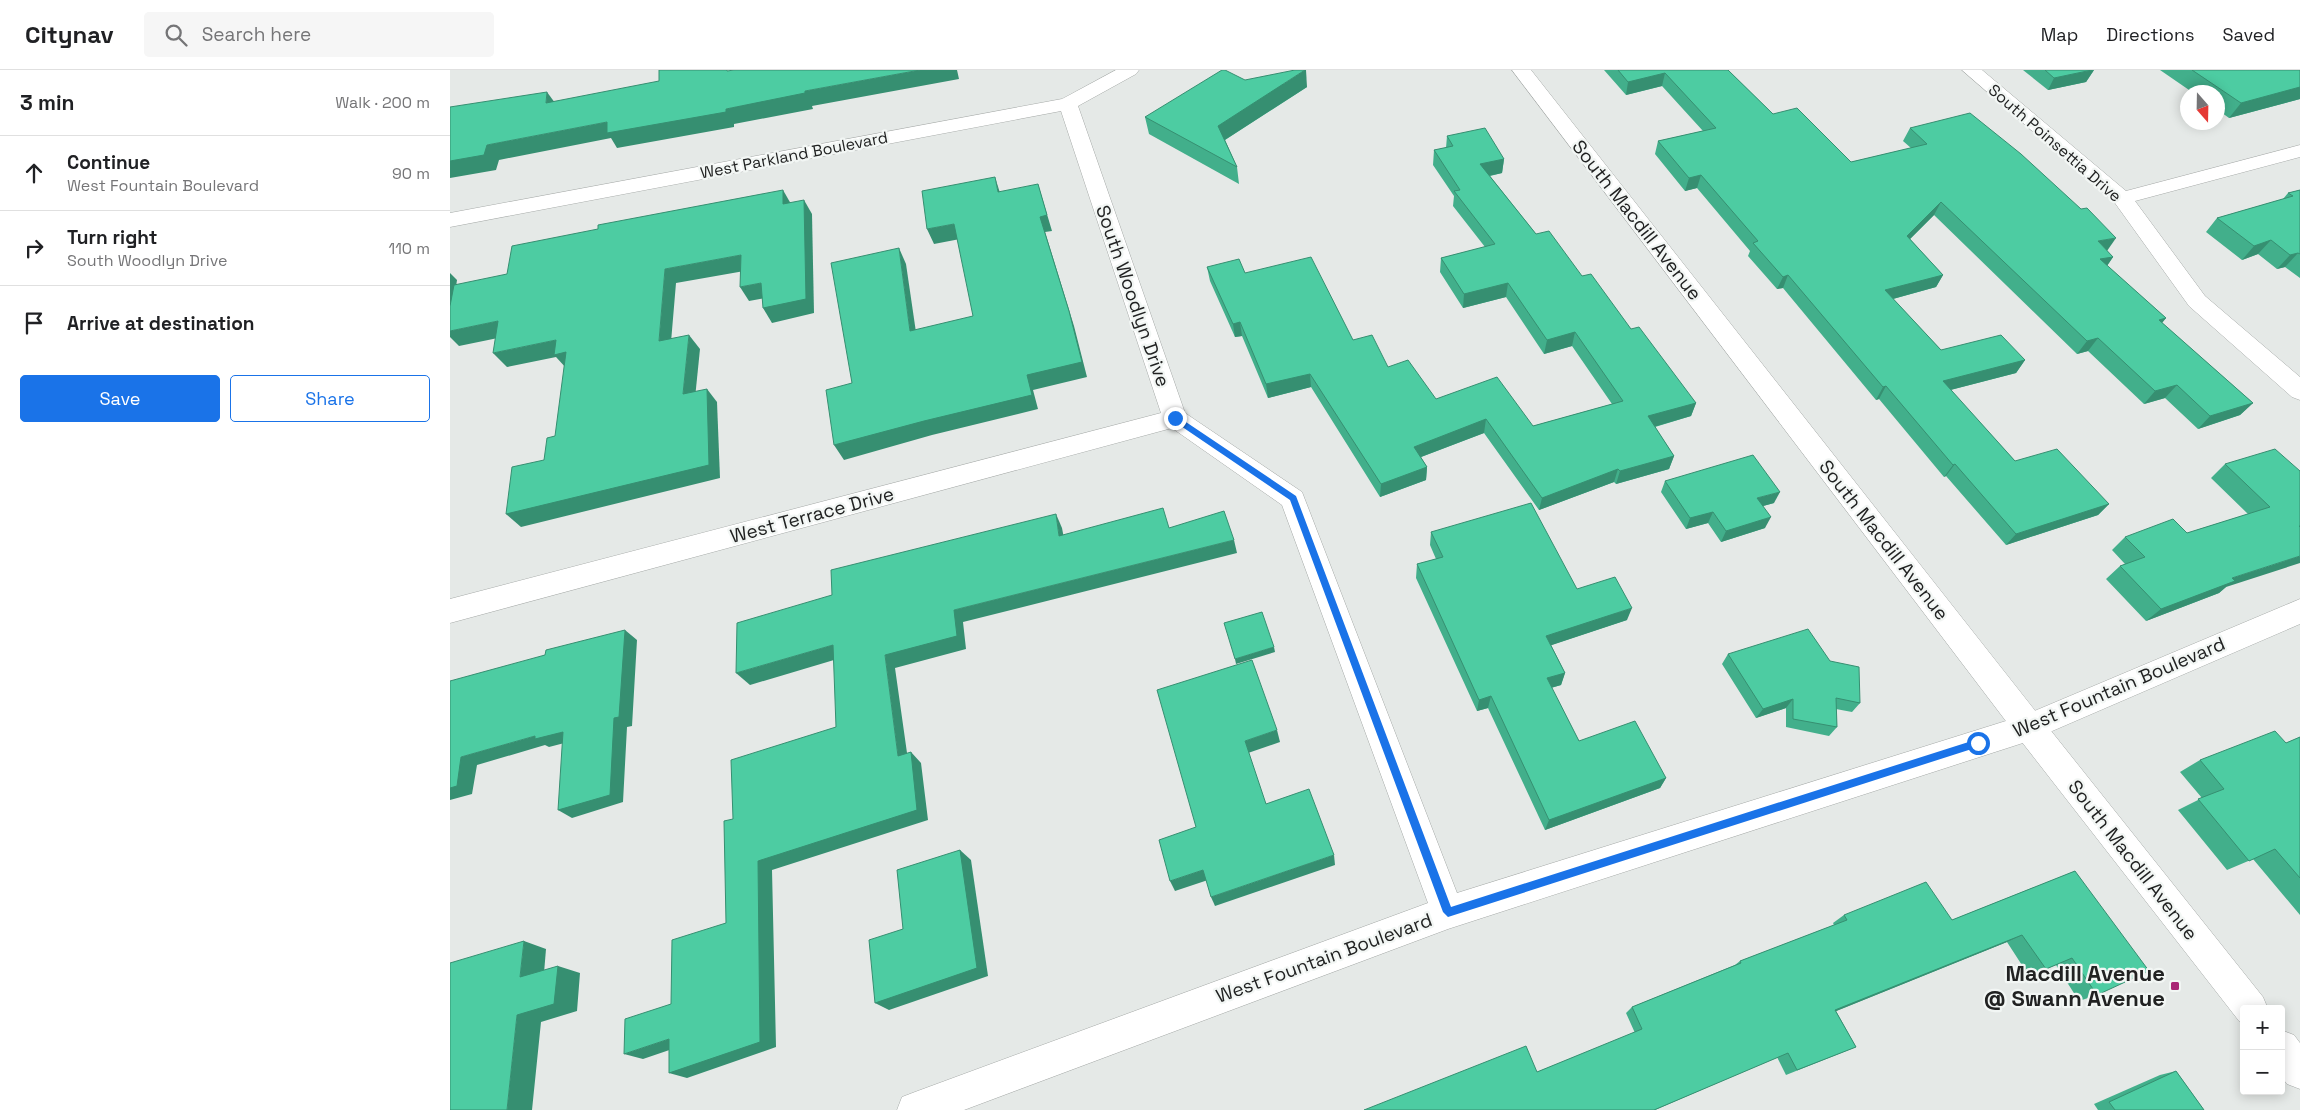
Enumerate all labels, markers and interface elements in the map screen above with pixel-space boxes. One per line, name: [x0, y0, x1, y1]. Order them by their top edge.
search box: [144, 12, 494, 57]
text: Citynav: [25, 19, 114, 50]
icon: search: [162, 21, 190, 49]
text: Search here: [202, 22, 311, 47]
text: Map: [2041, 23, 2078, 46]
text: Directions: [2106, 23, 2195, 46]
text: Saved: [2223, 23, 2275, 46]
street label: South Poinsettia Drive: [1984, 79, 2126, 207]
north arrow: [2180, 85, 2225, 130]
text: 3 min: [20, 89, 75, 116]
text: Walk · 200 m: [335, 92, 430, 113]
street label: West Parkland Boulevard: [698, 127, 890, 183]
street label: South Macdill Avenue: [1567, 135, 1707, 305]
text: Continue: [67, 150, 150, 175]
icon: ahead: [20, 159, 48, 187]
text: 90 m: [392, 163, 430, 184]
text: West Fountain Boulevard: [67, 175, 259, 196]
street label: South Woodlyn Drive: [1090, 202, 1176, 390]
text: Turn right: [67, 225, 157, 250]
icon: right: [20, 234, 48, 262]
text: 110 m: [388, 238, 430, 259]
text: South Woodlyn Drive: [67, 250, 227, 271]
icon: arrive: [20, 309, 48, 337]
text: Arrive at destination: [67, 311, 255, 336]
button: Save: [20, 375, 220, 422]
button: Share: [230, 375, 430, 422]
route end: [1164, 407, 1187, 430]
street label: South Macdill Avenue: [1814, 455, 1954, 625]
street label: West Terrace Drive: [727, 481, 897, 549]
street label: West Fountain Boulevard: [2009, 631, 2229, 743]
route start: [1967, 732, 1990, 755]
street label: South Macdill Avenue: [2063, 775, 2203, 945]
street label: West Fountain Boulevard: [1213, 907, 1435, 1009]
place label: Macdill Avenue @ Swann Avenue: [1984, 959, 2165, 1012]
marker: Macdill Avenue @ Swann Avenue: [2169, 980, 2181, 992]
map controls: [2240, 1005, 2285, 1095]
button: +: [2240, 1005, 2285, 1050]
button: −: [2240, 1050, 2285, 1095]

